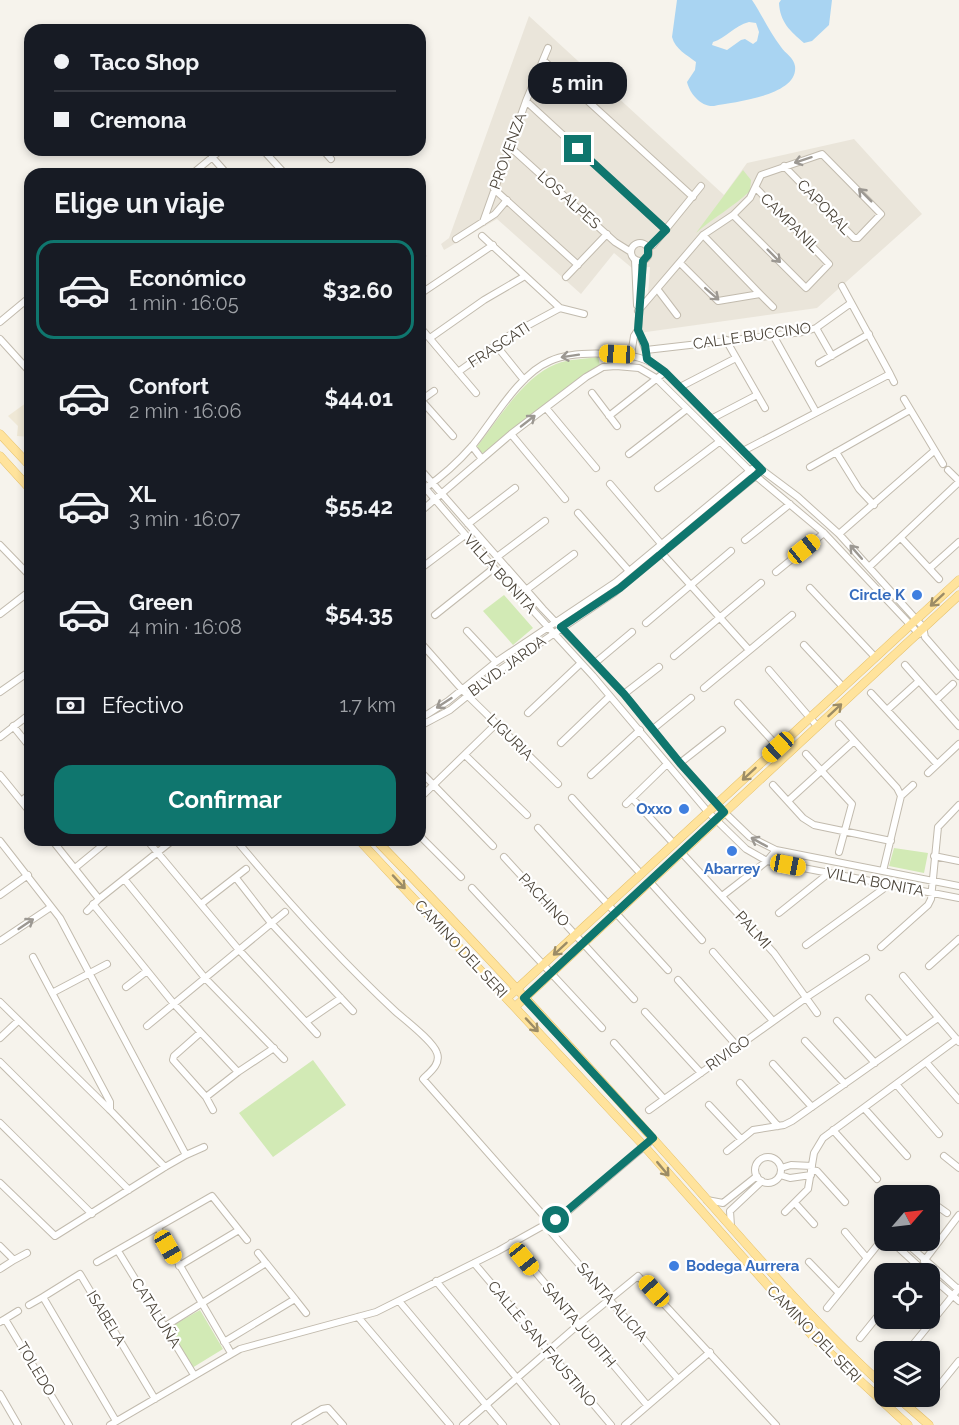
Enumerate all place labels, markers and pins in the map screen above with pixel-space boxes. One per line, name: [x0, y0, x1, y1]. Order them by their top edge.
place label: Circle K: [849, 586, 906, 604]
marker: Circle K: [910, 588, 924, 602]
place label: Oxxo: [636, 800, 672, 818]
marker: Oxxo: [677, 802, 691, 816]
marker: Abarrey: [725, 844, 739, 858]
place label: Abarrey: [704, 860, 761, 878]
place label: Bodega Aurrera: [686, 1257, 800, 1275]
marker: Bodega Aurrera: [667, 1259, 681, 1273]

